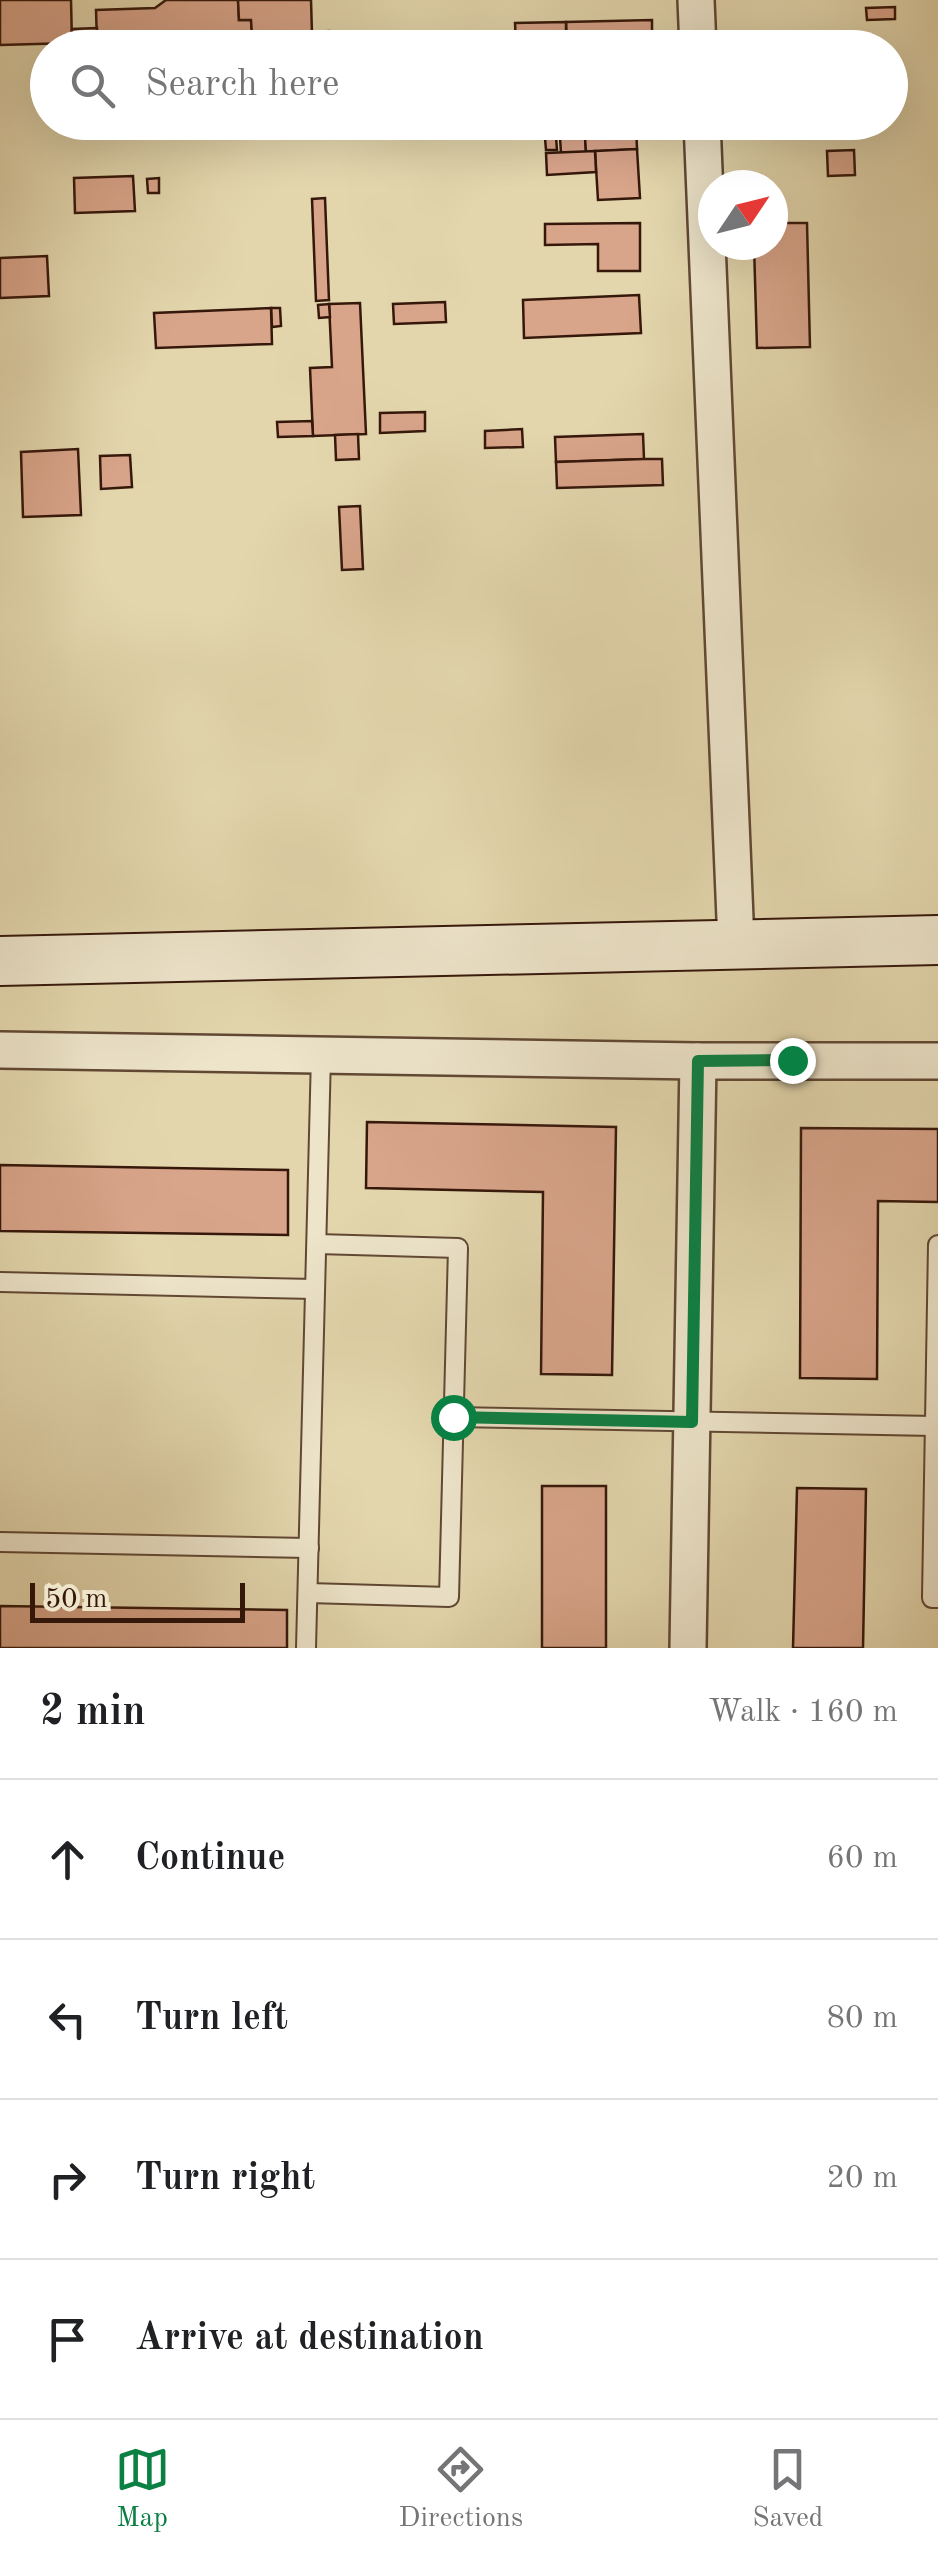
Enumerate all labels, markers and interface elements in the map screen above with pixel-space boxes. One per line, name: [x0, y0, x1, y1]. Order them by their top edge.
search box: [30, 30, 908, 140]
icon: search: [65, 58, 120, 113]
text: Search here: [145, 66, 340, 104]
north arrow: [698, 170, 788, 260]
route end: [770, 1038, 816, 1084]
route start: [431, 1395, 477, 1441]
scale bar: [30, 1578, 245, 1622]
text: 50 m: [45, 1586, 108, 1614]
text: 2 min: [40, 1692, 146, 1734]
text: Walk · 160 m: [708, 1697, 898, 1729]
icon: ahead: [40, 1832, 95, 1887]
text: Continue: [135, 1840, 285, 1878]
text: 60 m: [827, 1843, 898, 1875]
icon: left: [40, 1992, 95, 2047]
text: Turn left: [135, 2000, 288, 2038]
text: 80 m: [827, 2003, 898, 2035]
icon: right: [40, 2152, 95, 2207]
text: Turn right: [135, 2160, 315, 2198]
text: 20 m: [827, 2163, 898, 2195]
icon: arrive: [40, 2312, 95, 2367]
text: Arrive at destination: [135, 2320, 484, 2358]
tab: Map: [115, 2442, 170, 2537]
tab: Directions: [399, 2442, 523, 2537]
tab: Saved: [752, 2442, 823, 2537]

